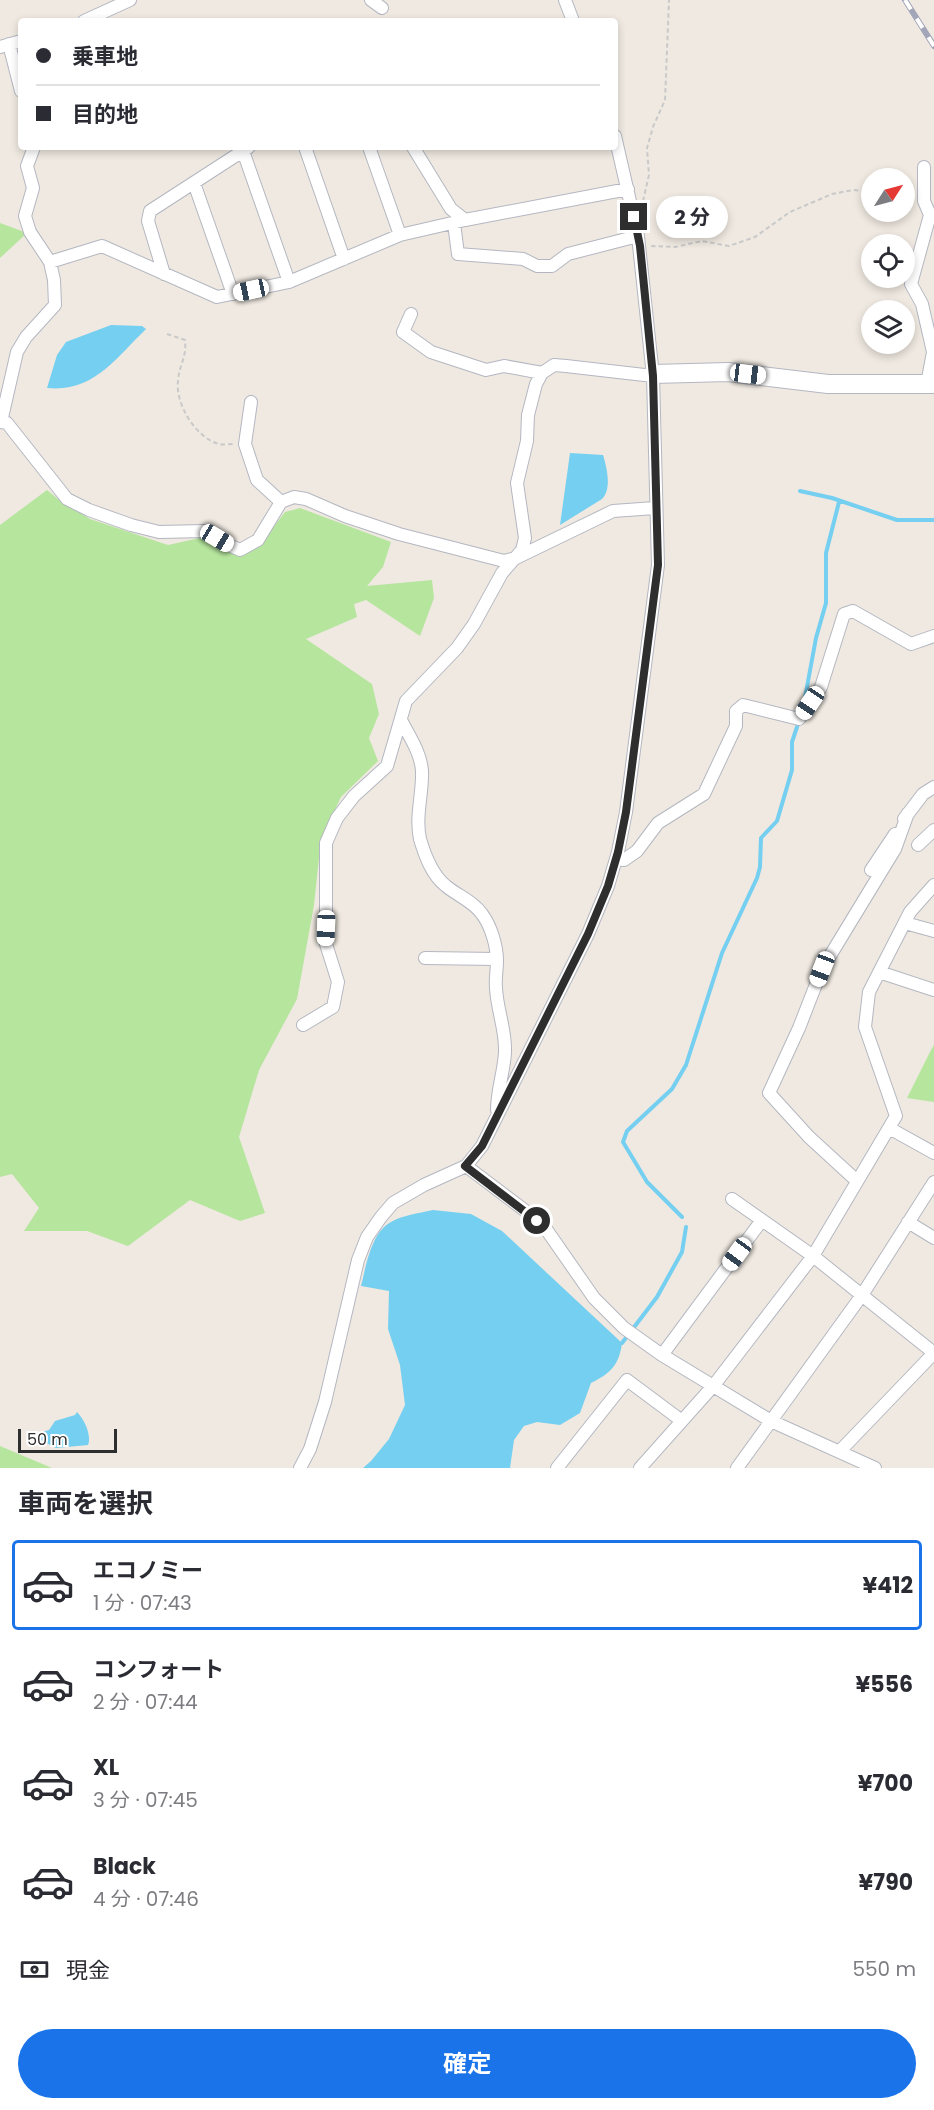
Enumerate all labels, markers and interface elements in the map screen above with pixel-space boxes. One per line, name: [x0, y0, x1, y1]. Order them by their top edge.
text: 乗車地: [72, 41, 138, 72]
text: 目的地: [72, 99, 138, 130]
north arrow: [861, 168, 915, 222]
map controls: [861, 168, 915, 354]
callout: 2 分: [655, 196, 727, 238]
route end: [620, 203, 647, 230]
text: 2 分: [674, 203, 710, 231]
button: locate: [861, 234, 915, 288]
car: [232, 277, 270, 303]
button: layers: [861, 300, 915, 354]
car: [729, 363, 767, 385]
car: [197, 521, 237, 555]
car: [792, 683, 828, 723]
car: [316, 910, 336, 946]
car: [807, 949, 837, 989]
route start: [523, 1207, 550, 1234]
car: [719, 1234, 755, 1274]
scale bar: [18, 1426, 117, 1454]
text: 50 m: [27, 1428, 68, 1451]
text: 車両を選択: [18, 1485, 153, 1522]
text: エコノミー: [93, 1555, 203, 1586]
icon: car: [21, 1558, 75, 1612]
text: ¥412: [863, 1570, 913, 1601]
text: 1 分 · 07:43: [93, 1589, 192, 1617]
text: コンフォート: [93, 1654, 224, 1685]
icon: car: [21, 1657, 75, 1711]
text: ¥556: [856, 1669, 913, 1700]
text: 2 分 · 07:44: [93, 1688, 198, 1716]
text: XL: [93, 1752, 119, 1783]
icon: car: [21, 1756, 75, 1810]
text: ¥700: [858, 1768, 913, 1799]
text: 3 分 · 07:45: [93, 1786, 198, 1814]
text: Black: [93, 1851, 156, 1882]
icon: car: [21, 1855, 75, 1909]
text: ¥790: [859, 1867, 913, 1898]
text: 4 分 · 07:46: [93, 1885, 199, 1913]
icon: cash: [18, 1953, 51, 1986]
text: 現金: [66, 1955, 110, 1986]
text: 550 m: [852, 1955, 916, 1983]
button: 確定: [18, 2029, 916, 2098]

